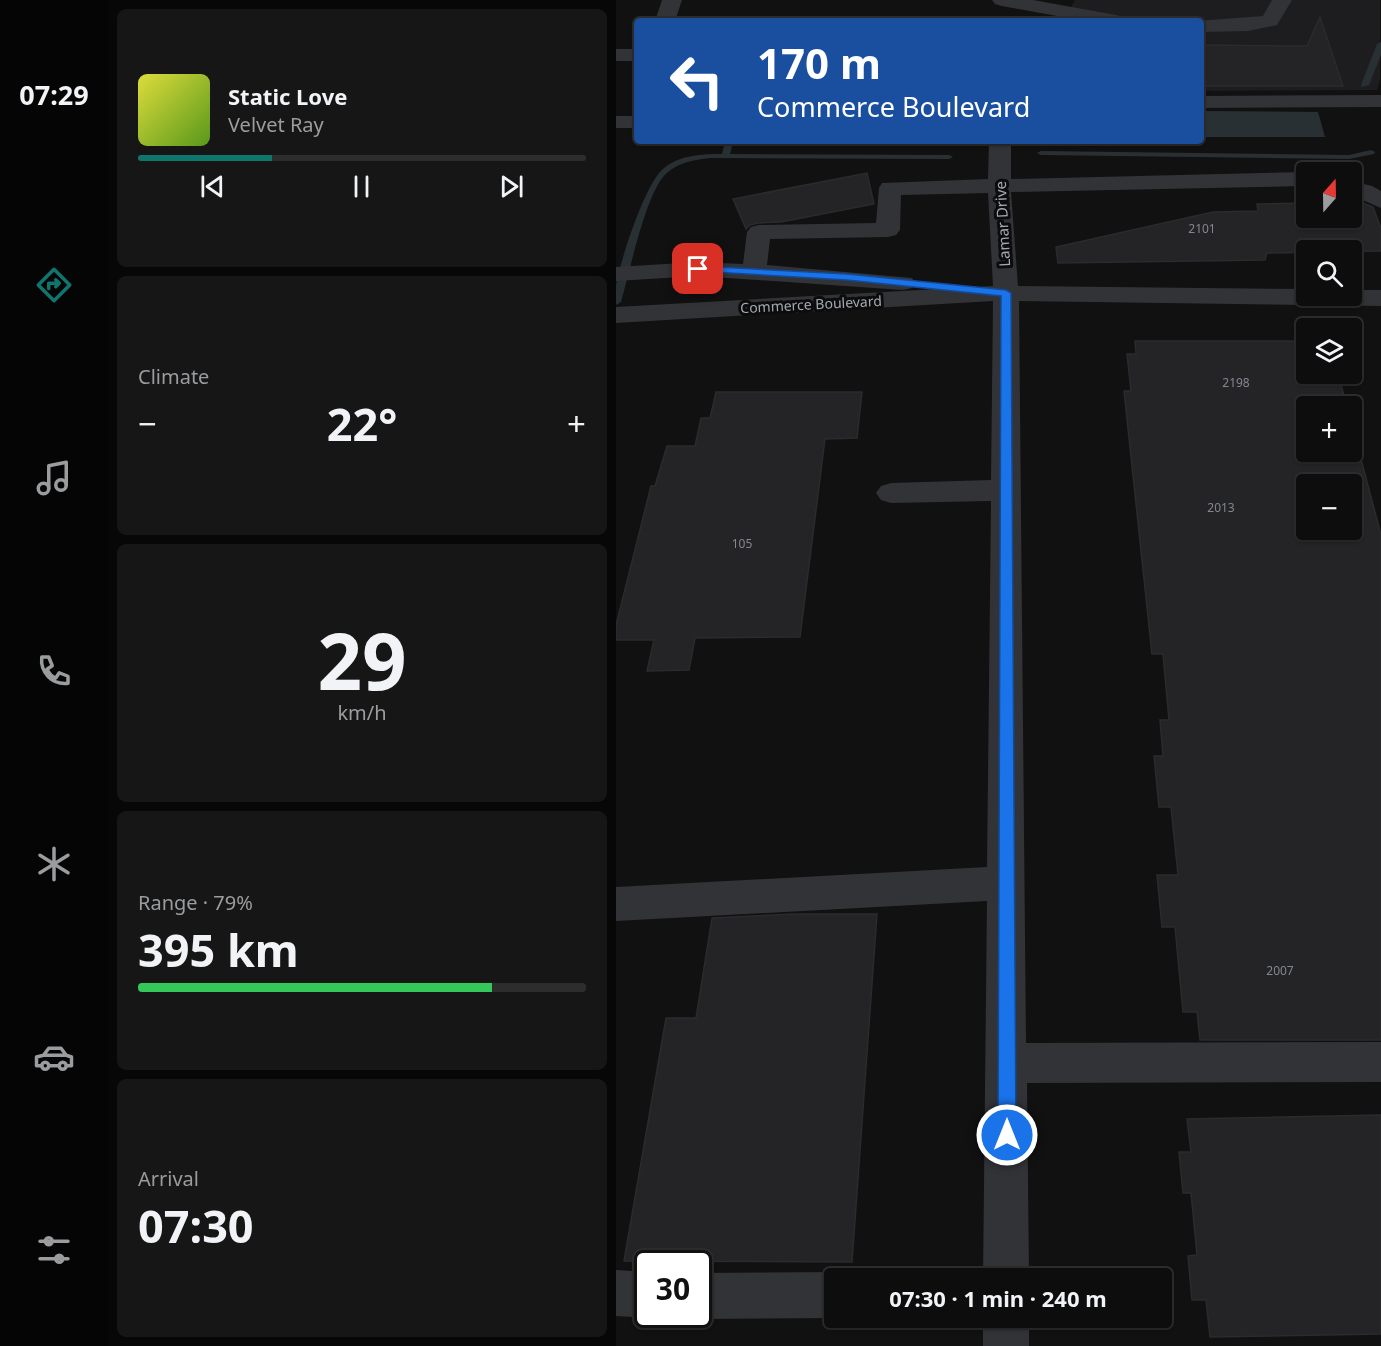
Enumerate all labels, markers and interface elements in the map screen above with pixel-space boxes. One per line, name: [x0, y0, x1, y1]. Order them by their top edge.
text: 170 m: [757, 34, 881, 91]
icon: left: [658, 42, 736, 120]
text: 07:29: [19, 76, 89, 113]
text: Static Love: [228, 81, 347, 111]
text: Commerce Boulevard: [757, 88, 1030, 125]
text: Velvet Ray: [228, 111, 324, 138]
north arrow: [1296, 162, 1362, 228]
map controls: [1296, 162, 1362, 540]
icon: previous: [196, 170, 229, 203]
icon: pause: [345, 170, 378, 203]
icon: next: [495, 170, 528, 203]
street label: Lamar Drive: [990, 181, 1014, 267]
house number: 2101: [1188, 220, 1216, 237]
button: search: [1296, 240, 1362, 306]
pin: [672, 243, 723, 294]
icon: arrive: [681, 252, 714, 285]
icon: directions: [33, 264, 75, 306]
street label: Commerce Boulevard: [740, 291, 882, 317]
button: layers: [1296, 318, 1362, 384]
text: Climate: [138, 363, 209, 390]
house number: 2198: [1222, 374, 1250, 391]
text: 22°: [327, 393, 397, 454]
button: +: [1296, 396, 1362, 462]
text: −: [138, 401, 157, 446]
text: +: [567, 401, 586, 446]
icon: music: [33, 457, 75, 499]
button: −: [1296, 474, 1362, 540]
house number: 2013: [1207, 499, 1235, 516]
house number: 105: [732, 535, 752, 552]
text: 29: [317, 607, 407, 713]
icon: phone: [33, 650, 75, 692]
text: km/h: [337, 699, 387, 726]
icon: climate: [33, 843, 75, 885]
text: Range · 79%: [138, 889, 253, 916]
text: 395 km: [138, 919, 299, 980]
house number: 2007: [1266, 962, 1294, 979]
icon: car: [33, 1036, 75, 1078]
position arrow: [975, 1103, 1039, 1167]
text: Arrival: [138, 1165, 199, 1192]
text: 07:30: [138, 1195, 254, 1256]
icon: filters: [33, 1229, 75, 1271]
speed limit sign: 30: [634, 1250, 712, 1328]
text: 07:30 · 1 min · 240 m: [889, 1283, 1107, 1313]

